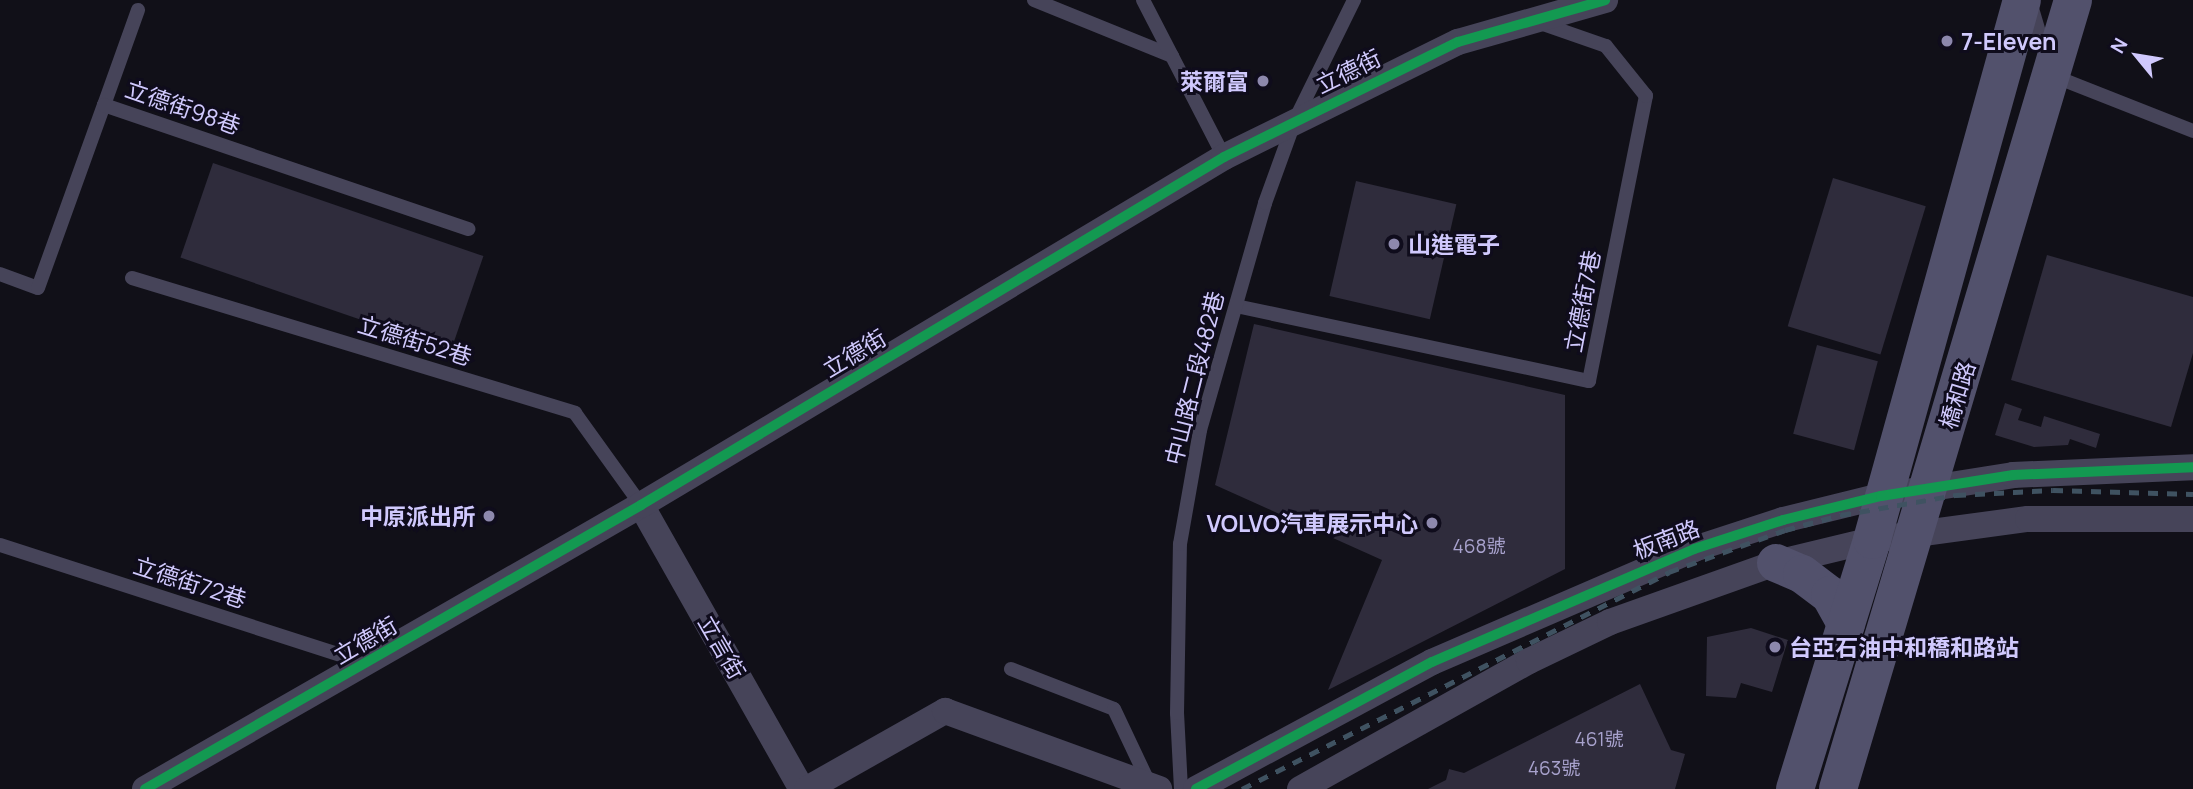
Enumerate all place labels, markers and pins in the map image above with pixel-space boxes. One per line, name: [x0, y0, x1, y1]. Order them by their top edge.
place label: 7-Eleven: [1961, 27, 2056, 55]
marker: 7-Eleven: [1939, 33, 1955, 49]
place label: 萊爾富: [1180, 67, 1249, 95]
marker: 萊爾富: [1255, 73, 1271, 89]
place label: 山進電子: [1408, 230, 1500, 258]
marker: 山進電子: [1386, 236, 1402, 252]
place label: 中原派出所: [360, 502, 475, 530]
marker: 中原派出所: [481, 508, 497, 524]
place label: VOLVO汽車展示中心: [1207, 509, 1418, 537]
marker: VOLVO汽車展示中心: [1424, 515, 1440, 531]
place label: 台亞石油中和穚和路站: [1789, 633, 2019, 661]
marker: 台亞石油中和穚和路站: [1767, 639, 1783, 655]

